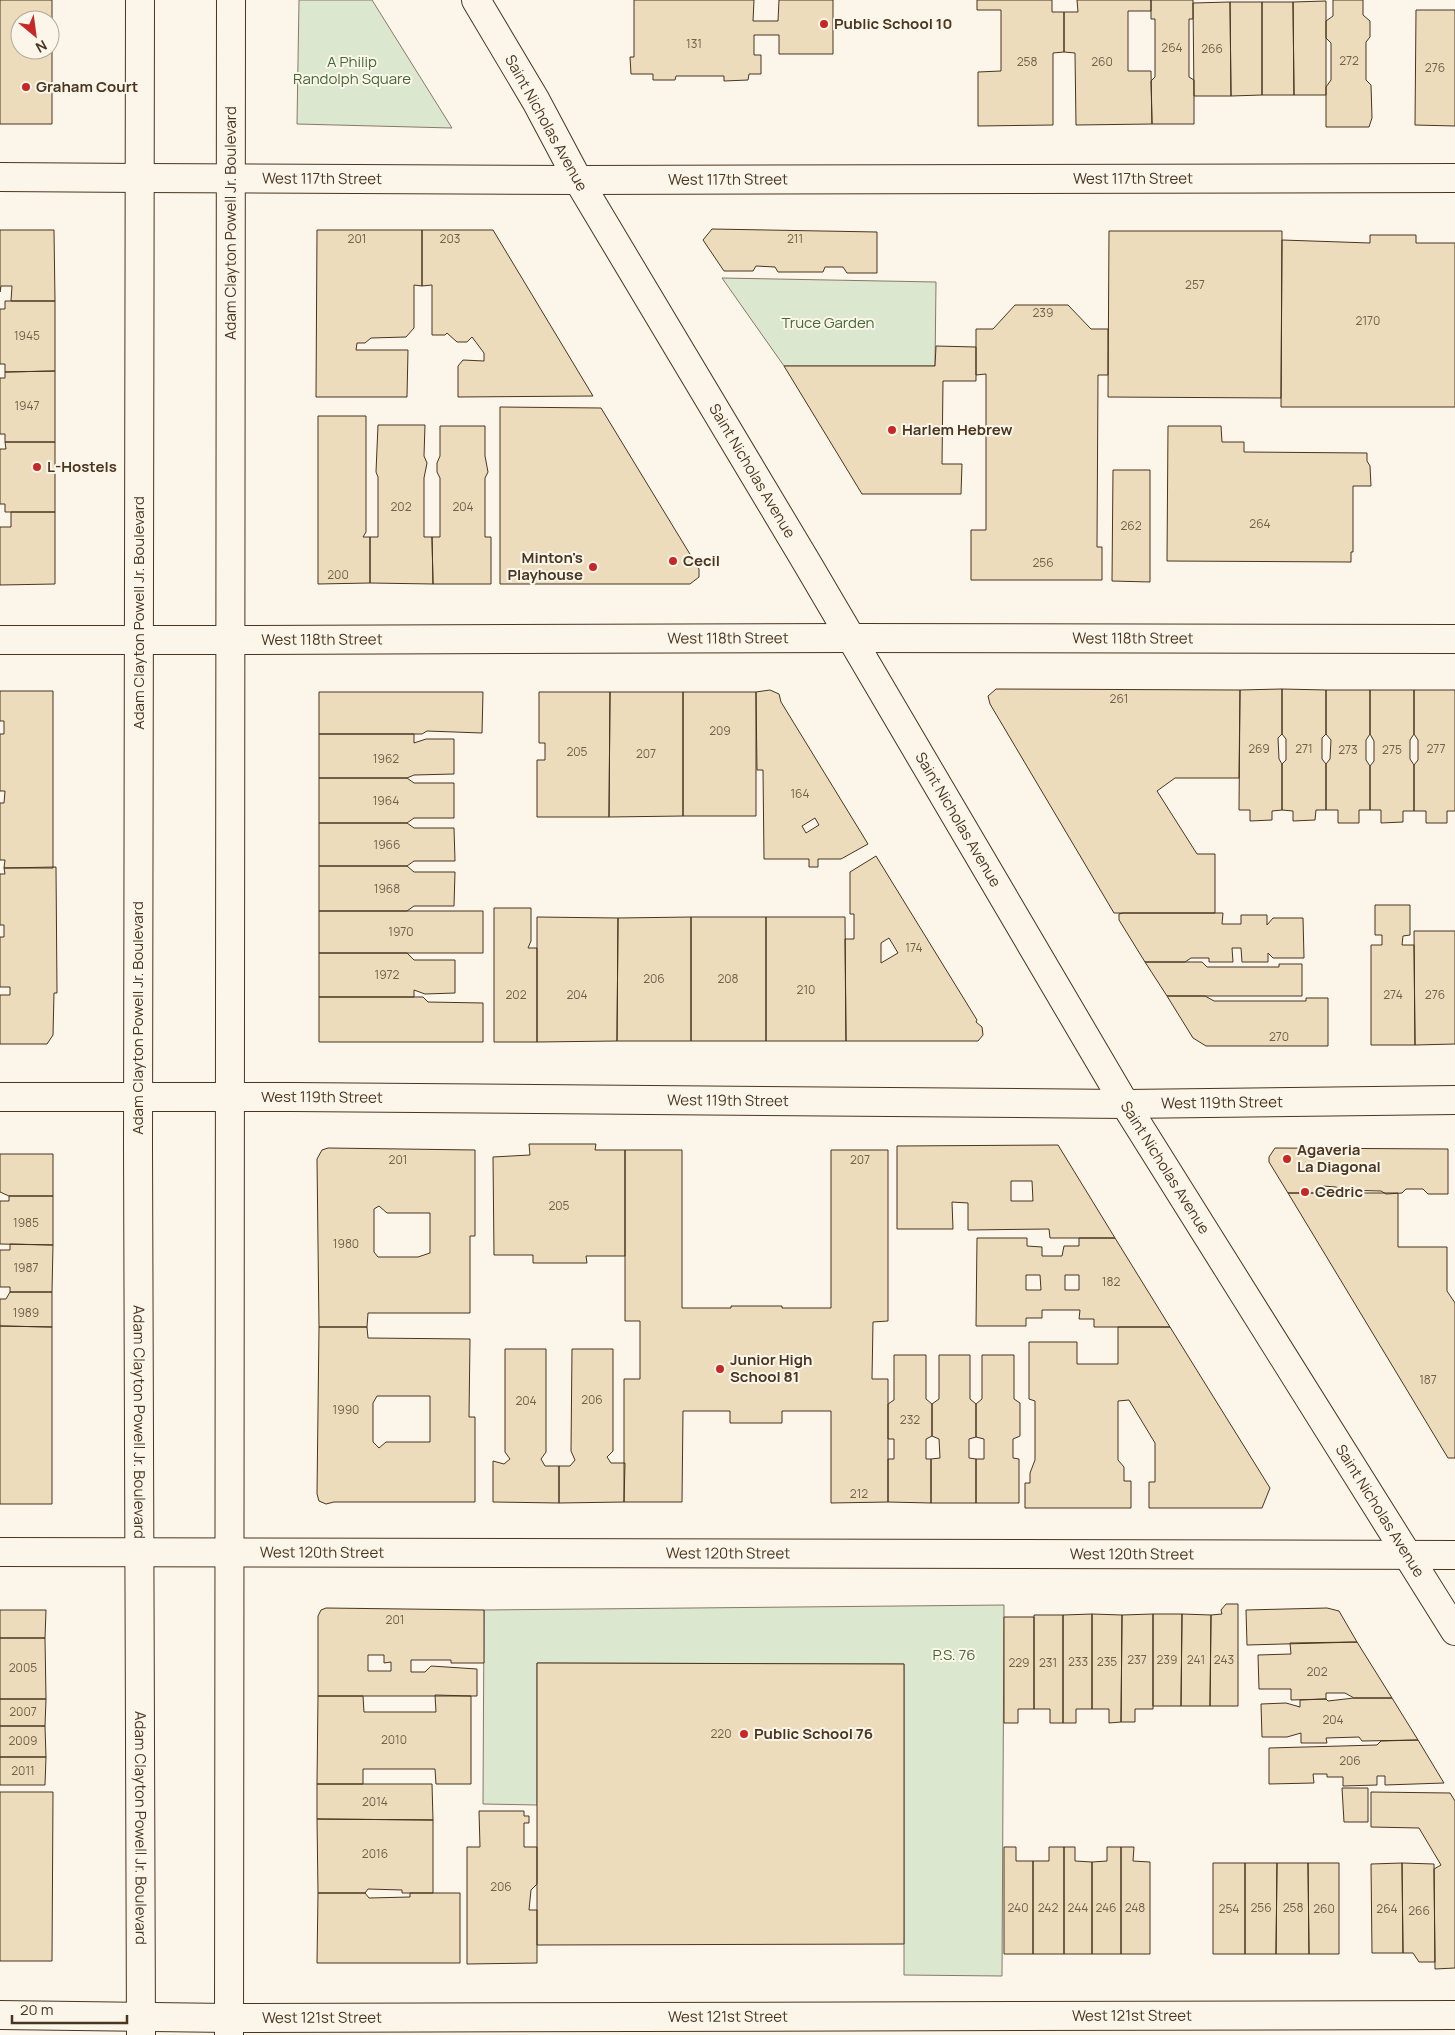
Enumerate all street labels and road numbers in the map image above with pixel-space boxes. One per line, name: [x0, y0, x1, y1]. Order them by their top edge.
street label: Saint Nicholas Avenue: [500, 51, 593, 195]
street label: Adam Clayton Powell Jr. Boulevard: [220, 106, 241, 340]
street label: West 117th Street: [262, 168, 382, 189]
street label: West 117th Street: [1073, 168, 1193, 189]
street label: West 117th Street: [668, 169, 788, 190]
street label: Saint Nicholas Avenue: [704, 400, 801, 542]
street label: Adam Clayton Powell Jr. Boulevard: [128, 496, 149, 730]
street label: West 118th Street: [667, 627, 789, 649]
street label: West 118th Street: [1072, 627, 1194, 649]
street label: West 118th Street: [261, 629, 383, 650]
street label: Saint Nicholas Avenue: [910, 748, 1006, 891]
street label: Adam Clayton Powell Jr. Boulevard: [127, 901, 148, 1135]
street label: West 119th Street: [261, 1086, 383, 1108]
street label: West 119th Street: [667, 1089, 789, 1111]
street label: West 119th Street: [1161, 1091, 1283, 1114]
street label: Saint Nicholas Avenue: [1116, 1097, 1215, 1238]
street label: Adam Clayton Powell Jr. Boulevard: [129, 1305, 150, 1539]
street label: Saint Nicholas Avenue: [1331, 1440, 1430, 1581]
street label: West 120th Street: [260, 1542, 384, 1563]
street label: West 120th Street: [666, 1542, 790, 1564]
street label: West 120th Street: [1070, 1543, 1194, 1564]
street label: Adam Clayton Powell Jr. Boulevard: [130, 1711, 152, 1945]
street label: West 121st Street: [1072, 2005, 1192, 2026]
street label: West 121st Street: [668, 2006, 788, 2027]
street label: West 121st Street: [262, 2007, 382, 2028]

